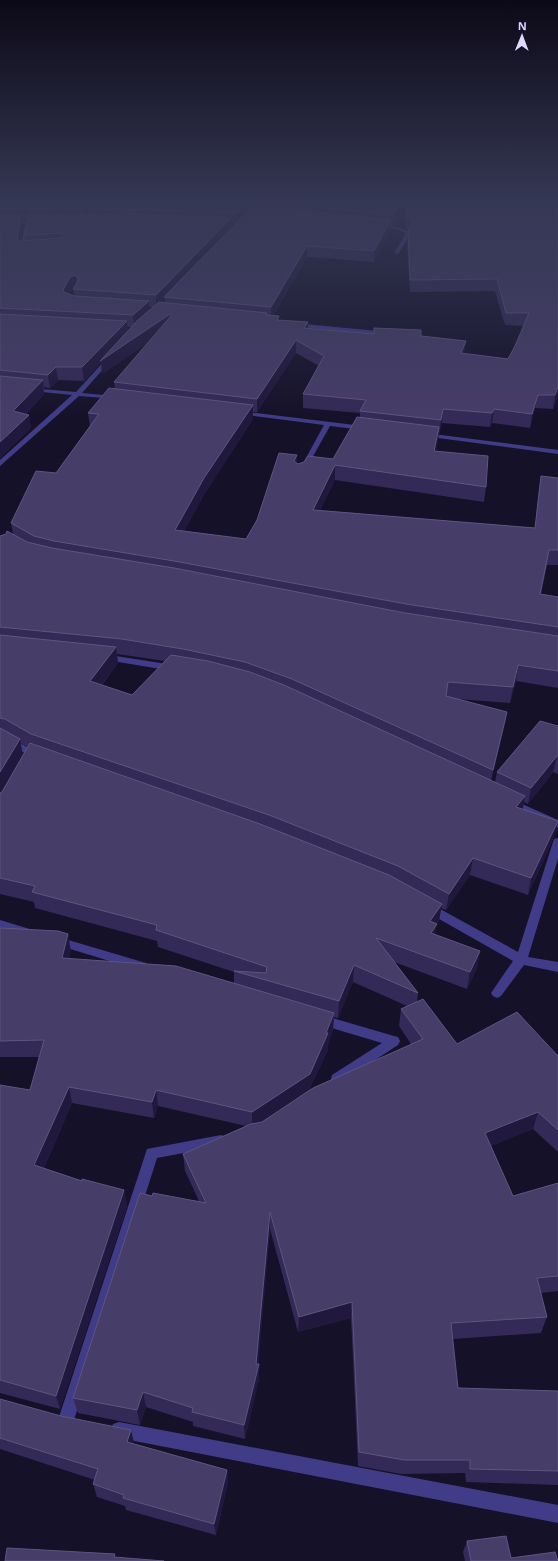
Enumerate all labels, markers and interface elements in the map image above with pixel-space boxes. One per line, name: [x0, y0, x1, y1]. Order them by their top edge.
north arrow: [502, 16, 542, 56]
text: N: [518, 18, 527, 33]

